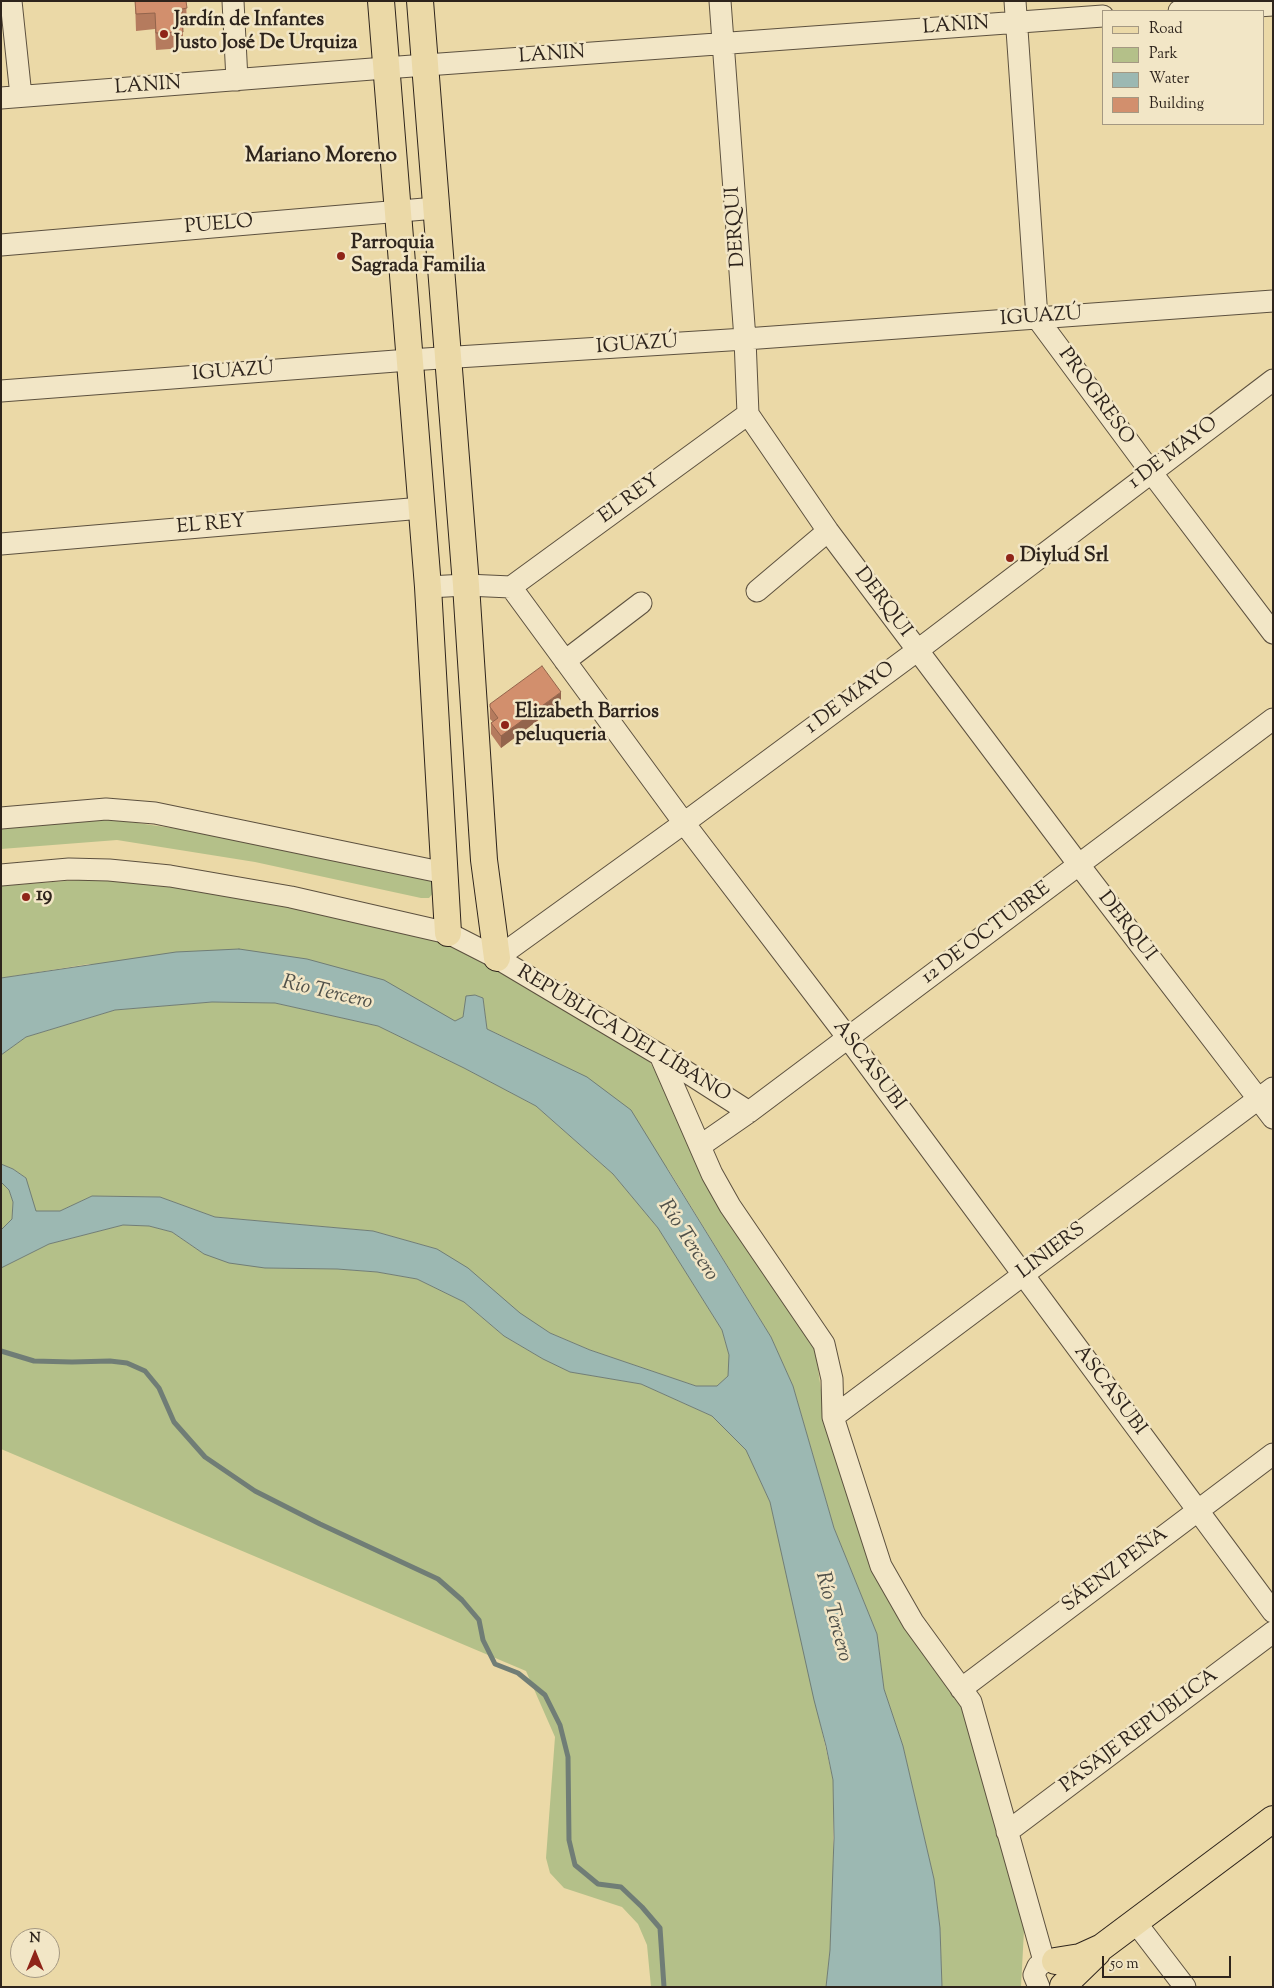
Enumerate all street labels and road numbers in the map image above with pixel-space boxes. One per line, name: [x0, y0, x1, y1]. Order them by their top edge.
street label: LANIN: [922, 13, 990, 41]
street label: LANIN: [518, 42, 586, 70]
street label: LANIN: [114, 73, 182, 101]
street label: DERQUI: [722, 186, 752, 268]
street label: PUELO: [184, 211, 254, 241]
street label: IGUAZÚ: [999, 303, 1083, 333]
street label: IGUAZÚ: [595, 331, 679, 361]
street label: PROGRESO: [1052, 344, 1138, 450]
street label: IGUAZÚ: [191, 358, 275, 388]
street label: 1 DE MAYO: [1125, 413, 1223, 495]
street label: EL REY: [595, 470, 665, 530]
street label: EL REY: [176, 511, 246, 541]
street label: DERQUI: [848, 563, 916, 643]
street label: 1 DE MAYO: [802, 658, 900, 740]
street label: 12 DE OCTUBRE: [918, 878, 1056, 990]
street label: DERQUI: [1092, 888, 1160, 966]
street label: REPÚBLICA DEL LÍBANO: [512, 962, 734, 1108]
street label: ASCASUBI: [826, 1016, 910, 1116]
street label: LINIERS: [1013, 1219, 1091, 1285]
street label: ASCASUBI: [1067, 1341, 1151, 1441]
street label: SÁENZ PEÑA: [1058, 1523, 1174, 1619]
street label: PASAJE REPÚBLICA: [1056, 1665, 1224, 1799]

